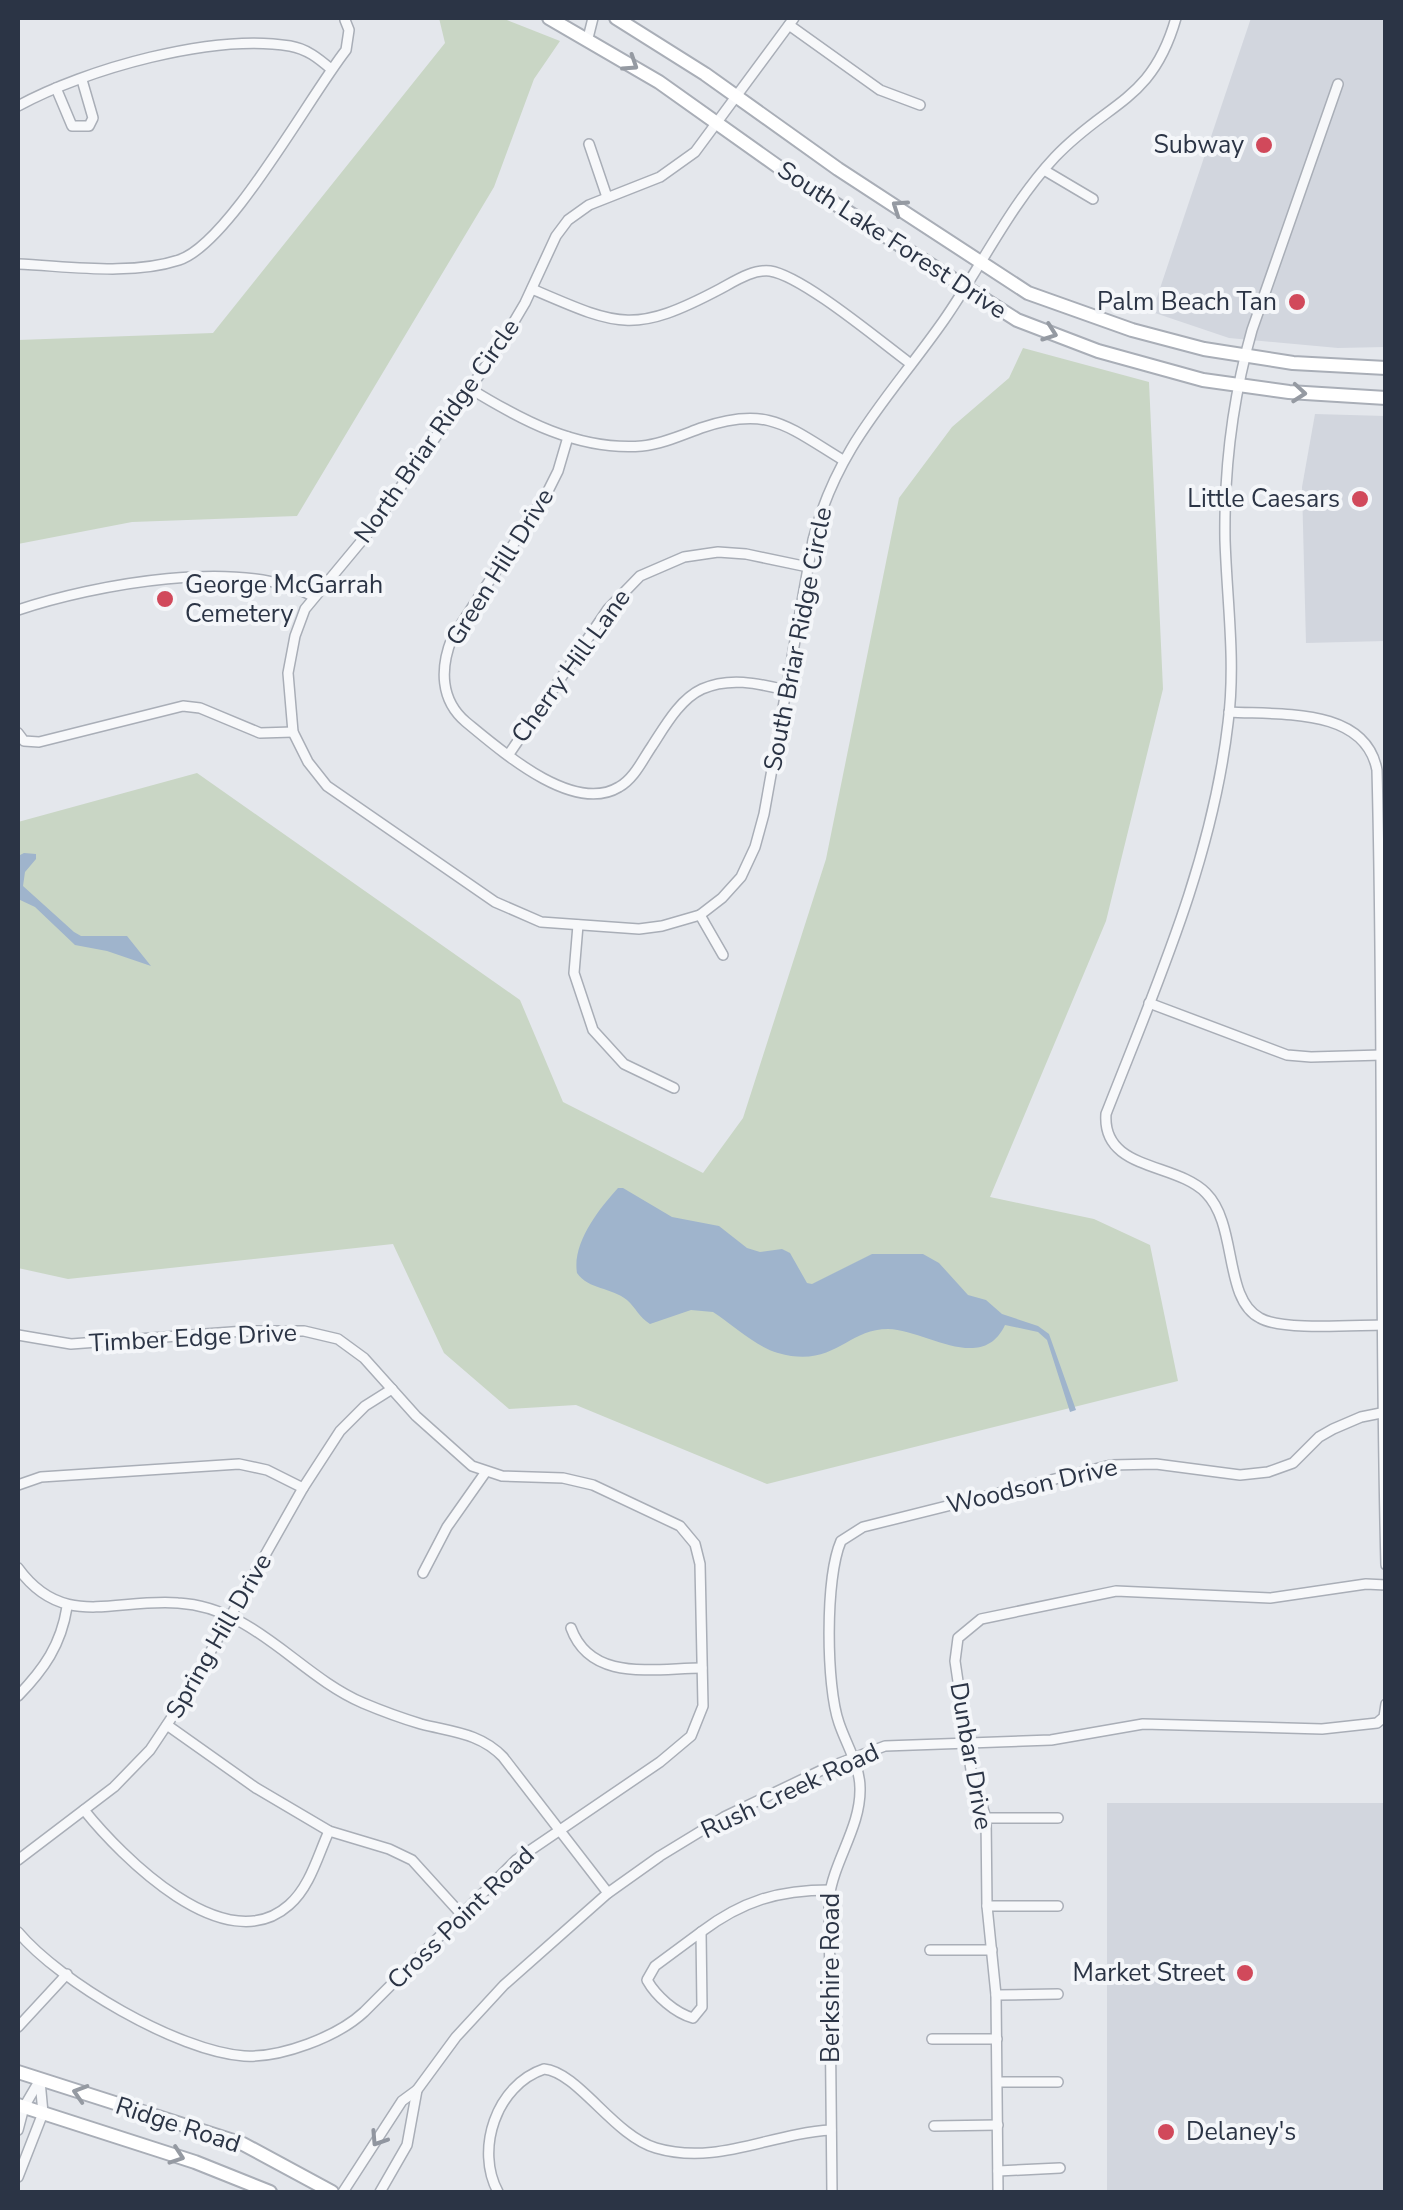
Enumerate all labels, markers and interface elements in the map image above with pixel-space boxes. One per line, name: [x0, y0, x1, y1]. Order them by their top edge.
one-way arrow: [620, 52, 638, 71]
place label: Subway: [1153, 128, 1244, 162]
marker: Subway: [1253, 134, 1275, 156]
street label: South Lake Forest Drive: [771, 153, 1013, 327]
one-way arrow: [891, 201, 909, 220]
place label: Palm Beach Tan: [1097, 285, 1277, 319]
marker: Palm Beach Tan: [1286, 291, 1308, 313]
street label: North Briar Ridge Circle: [347, 312, 527, 550]
one-way arrow: [1040, 321, 1057, 342]
one-way arrow: [1292, 382, 1308, 404]
street label: Green Hill Drive: [438, 482, 562, 652]
place label: Little Caesars: [1187, 482, 1340, 516]
marker: Little Caesars: [1349, 488, 1371, 510]
street label: South Briar Ridge Circle: [756, 504, 840, 774]
place label: George McGarrah Cemetery: [185, 568, 383, 631]
street label: Cherry Hill Lane: [504, 582, 638, 750]
marker: George McGarrah Cemetery: [154, 588, 176, 610]
street label: Timber Edge Drive: [88, 1316, 298, 1360]
street label: Woodson Drive: [943, 1450, 1121, 1522]
street label: Spring Hill Drive: [158, 1547, 280, 1725]
street label: Dunbar Drive: [941, 1680, 1001, 1832]
street label: Rush Creek Road: [695, 1735, 885, 1847]
street label: Cross Point Road: [380, 1839, 542, 1997]
street label: Berkshire Road: [814, 1893, 848, 2063]
place label: Market Street: [1073, 1956, 1225, 1990]
marker: Market Street: [1234, 1962, 1256, 1984]
one-way arrow: [72, 2084, 89, 2105]
street label: Ridge Road: [111, 2089, 245, 2161]
place label: Delaney's: [1186, 2115, 1296, 2149]
marker: Delaney's: [1155, 2121, 1177, 2143]
one-way arrow: [371, 2128, 390, 2146]
one-way arrow: [168, 2144, 185, 2164]

